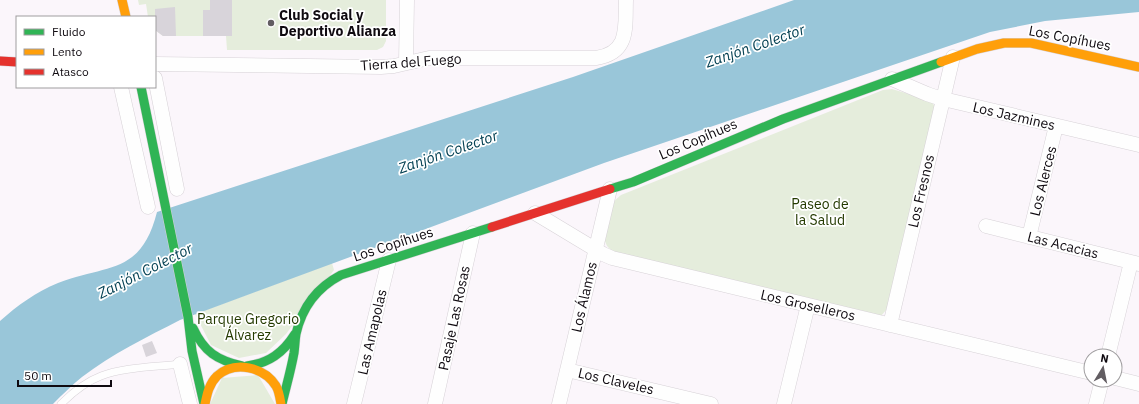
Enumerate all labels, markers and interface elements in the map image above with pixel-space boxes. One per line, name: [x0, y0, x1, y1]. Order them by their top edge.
place label: Club Social y Deportivo Alianza: [279, 6, 396, 40]
legend: [16, 16, 156, 88]
marker: Club Social y Deportivo Alianza: [266, 18, 276, 28]
water label: Zanjón Colector: [702, 19, 808, 72]
street label: Los Copíhues: [1027, 21, 1113, 55]
text: Fluido: [52, 24, 86, 39]
text: Lento: [52, 44, 82, 59]
street label: Tierra del Fuego: [360, 49, 462, 75]
text: Atasco: [52, 64, 89, 79]
street label: Los Jazmines: [971, 98, 1057, 134]
street label: Los Copíhues: [656, 114, 740, 164]
water label: Zanjón Colector: [395, 125, 501, 178]
street label: Los Alerces: [1026, 144, 1060, 218]
street label: Los Fresnos: [904, 152, 938, 229]
park label: Paseo de la Salud: [791, 195, 849, 229]
street label: Los Copíhues: [351, 222, 436, 265]
street label: Las Acacias: [1025, 227, 1101, 263]
water label: Zanjón Colector: [93, 238, 196, 303]
street label: Los Álamos: [566, 260, 601, 334]
street label: Pasaje Las Rosas: [434, 264, 474, 372]
street label: Los Groselleros: [759, 285, 857, 325]
street label: Las Amapolas: [353, 287, 391, 377]
park label: Parque Gregorio Álvarez: [197, 310, 299, 344]
north arrow: [1083, 348, 1123, 388]
text: N: [1100, 351, 1110, 366]
scale bar: [18, 362, 111, 388]
street label: Los Claveles: [576, 364, 656, 399]
text: 50 m: [24, 368, 52, 383]

